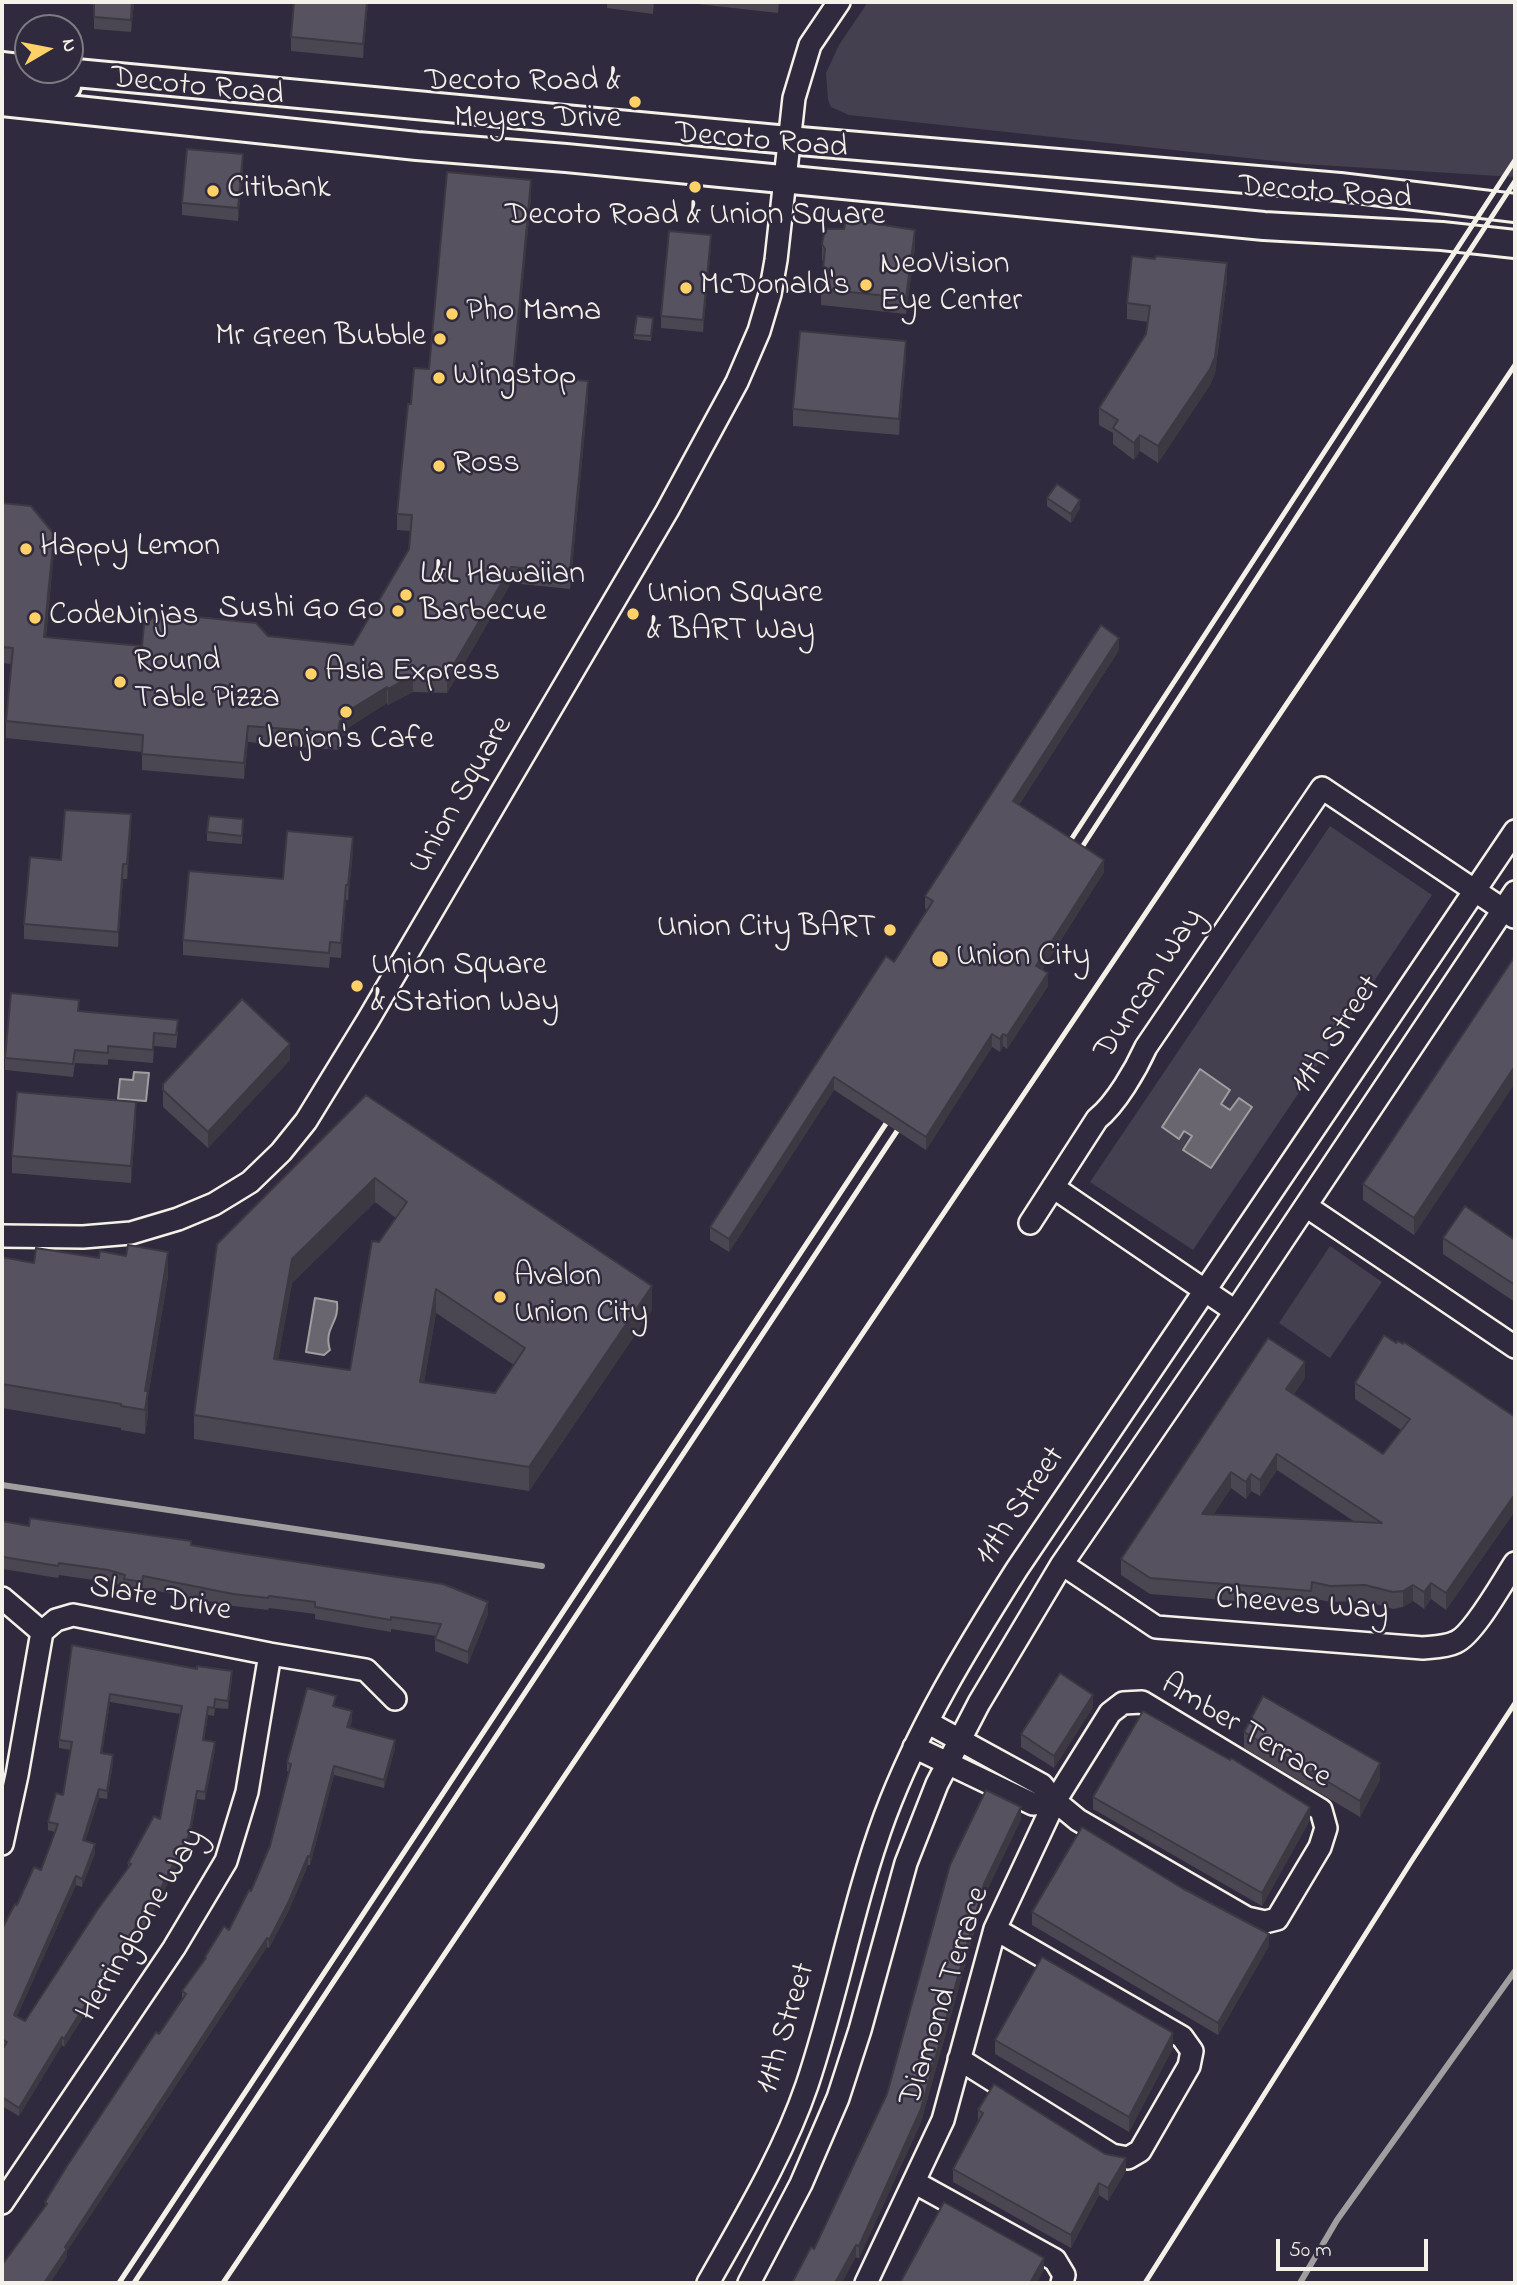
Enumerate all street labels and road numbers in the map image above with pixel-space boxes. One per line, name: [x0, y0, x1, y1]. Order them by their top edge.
street label: Decoto Road: [109, 61, 285, 117]
street label: Decoto Road: [673, 116, 849, 170]
street label: Decoto Road: [1237, 170, 1413, 220]
street label: Union Square: [402, 710, 524, 882]
street label: Duncan Way: [1088, 902, 1214, 1068]
street label: 11th Street: [1284, 969, 1392, 1103]
street label: 11th Street: [968, 1440, 1076, 1574]
street label: Slate Drive: [86, 1570, 234, 1632]
street label: Cheeves Way: [1214, 1582, 1390, 1632]
street label: Amber Terrace: [1153, 1667, 1337, 1799]
street label: Herringbone Way: [70, 1822, 216, 2030]
street label: Diamond Terrace: [893, 1883, 1001, 2111]
street label: 11th Street: [750, 1959, 826, 2099]

